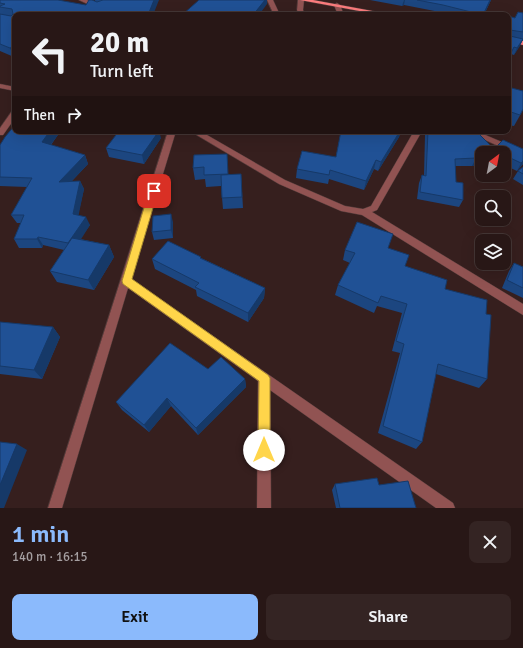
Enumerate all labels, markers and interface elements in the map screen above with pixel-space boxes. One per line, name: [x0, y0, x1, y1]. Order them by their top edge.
text: 20 m: [90, 26, 149, 60]
icon: left: [24, 28, 76, 80]
text: Turn left: [90, 60, 153, 82]
icon: right: [63, 104, 85, 126]
text: Then: [24, 106, 55, 124]
north arrow: [475, 146, 511, 182]
map controls: [475, 146, 511, 270]
pin: [137, 174, 171, 208]
icon: arrive: [143, 180, 165, 202]
button: search: [475, 190, 511, 226]
button: layers: [475, 234, 511, 270]
position arrow: [243, 429, 285, 471]
text: 1 min: [12, 519, 69, 549]
button: close: [469, 521, 511, 563]
text: 140 m · 16:15: [12, 549, 88, 565]
button: Exit: [12, 594, 258, 640]
button: Share: [266, 594, 511, 640]

